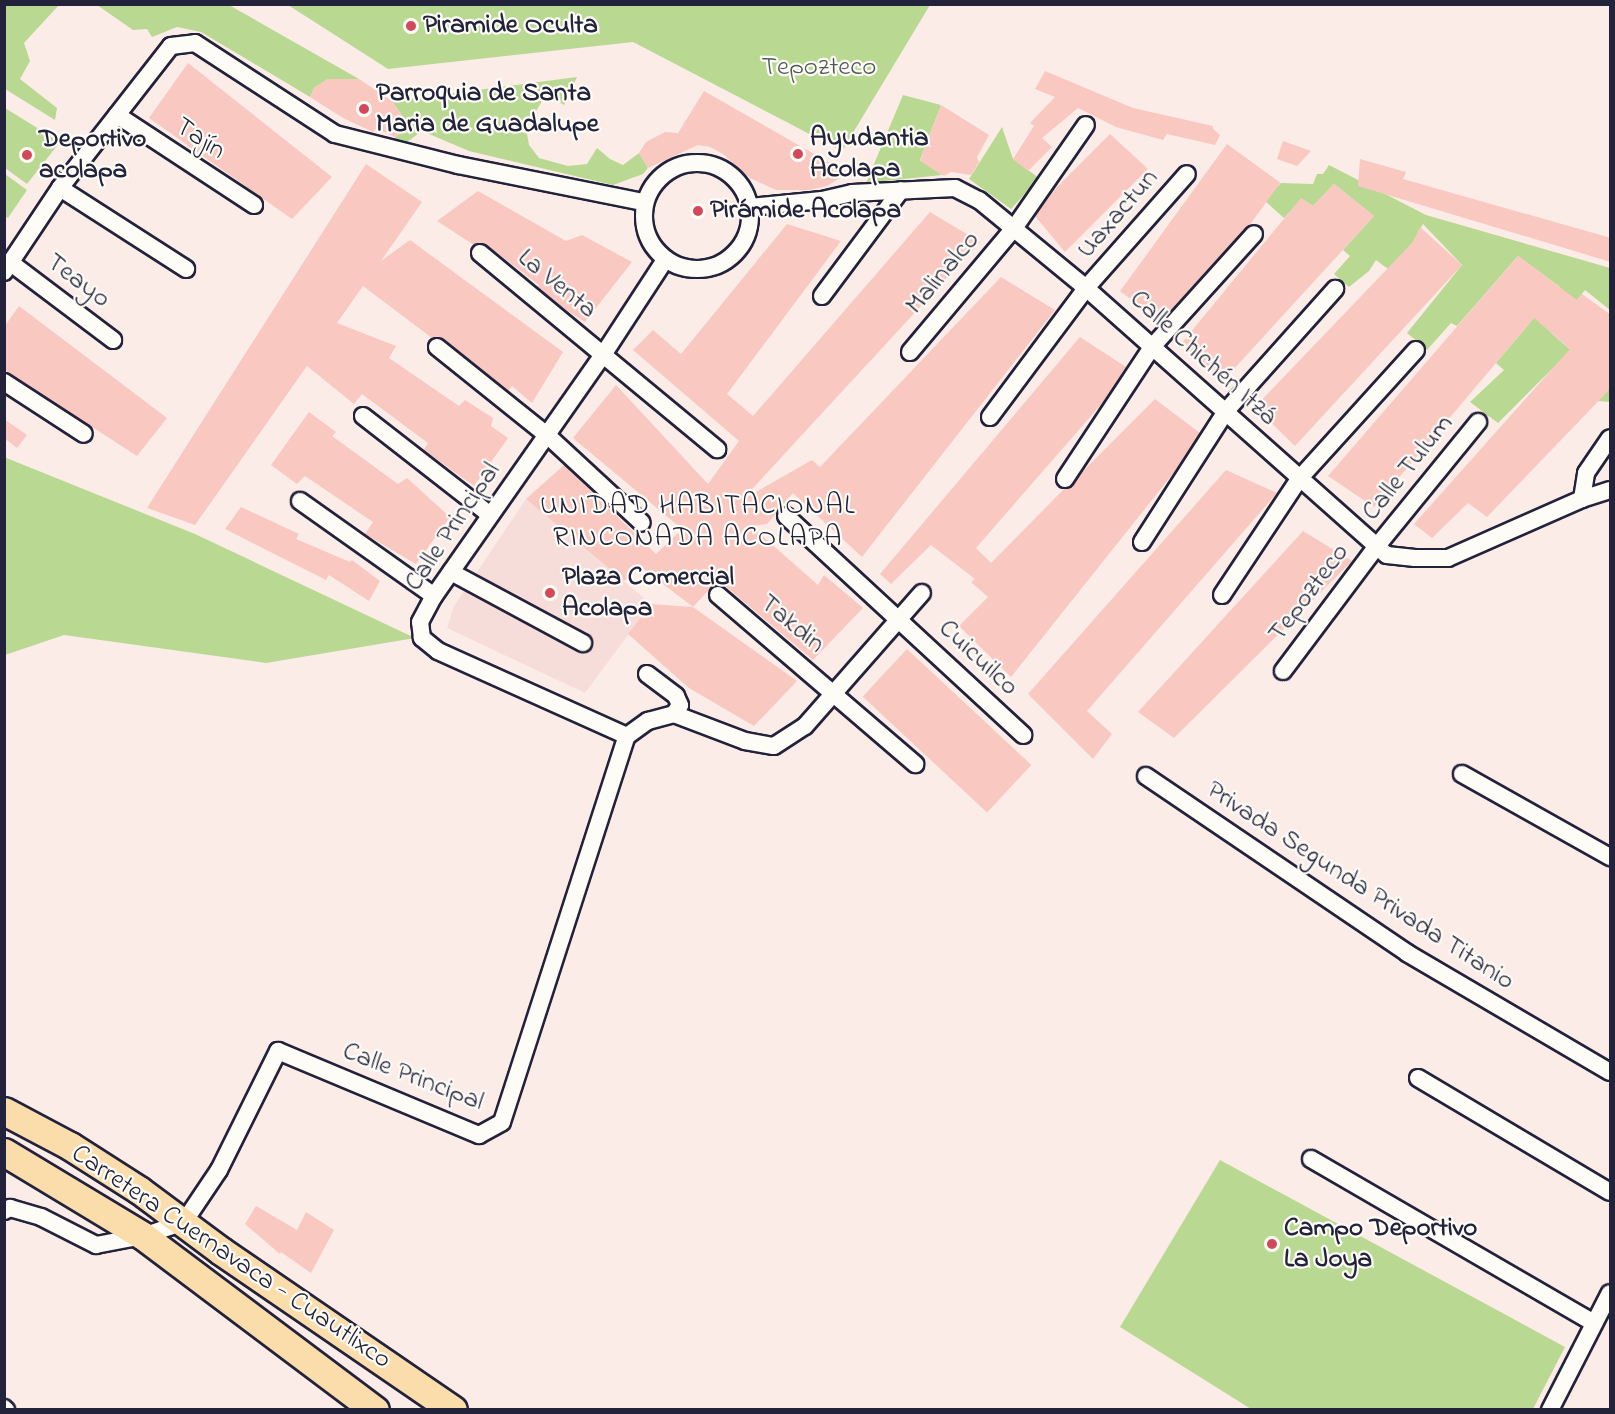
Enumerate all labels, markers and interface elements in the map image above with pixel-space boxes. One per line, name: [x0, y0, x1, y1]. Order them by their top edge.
place label: Piramide Oculta: [423, 10, 598, 42]
marker: Piramide Oculta: [404, 19, 418, 33]
park label: Tepozteco: [762, 52, 876, 84]
place label: Parroquia de Santa Maria de Guadalupe: [376, 77, 599, 140]
marker: Parroquia de Santa Maria de Guadalupe: [357, 102, 371, 116]
street label: Tajín: [169, 111, 231, 167]
place label: Ayudantia Acolapa: [810, 122, 929, 185]
place label: Deportivo acolapa: [39, 123, 146, 186]
marker: Ayudantia Acolapa: [791, 147, 805, 161]
marker: Deportivo acolapa: [20, 148, 34, 162]
street label: Uaxactun: [1070, 163, 1166, 265]
place label: Pirámide Acolapa: [710, 195, 901, 227]
marker: Pirámide Acolapa: [691, 204, 705, 218]
street label: Malinalco: [899, 225, 987, 321]
street label: La Venta: [511, 242, 603, 326]
street label: Teayo: [39, 246, 117, 316]
street label: Calle Chichén Itzá: [1123, 283, 1283, 433]
street label: Calle Tulum: [1355, 408, 1461, 528]
street label: Calle Principal: [398, 456, 508, 598]
district label: UNIDAD HABITACIONAL RINCONADA ACOLAPA: [540, 490, 856, 556]
street label: Tepozteco: [1262, 537, 1356, 649]
place label: Plaza Comercial Acolapa: [562, 561, 734, 624]
marker: Plaza Comercial Acolapa: [543, 586, 557, 600]
street label: Takdin: [753, 587, 831, 661]
street label: Cuicuilco: [931, 613, 1025, 703]
street label: Privada Segunda Privada Titanio: [1200, 774, 1520, 998]
street label: Calle Principal: [338, 1035, 488, 1119]
street label: Carretera Cuernavaca - Cuautlixco: [65, 1138, 397, 1376]
place label: Campo Deportivo La Joya: [1284, 1212, 1477, 1275]
marker: Campo Deportivo La Joya: [1265, 1237, 1279, 1251]

